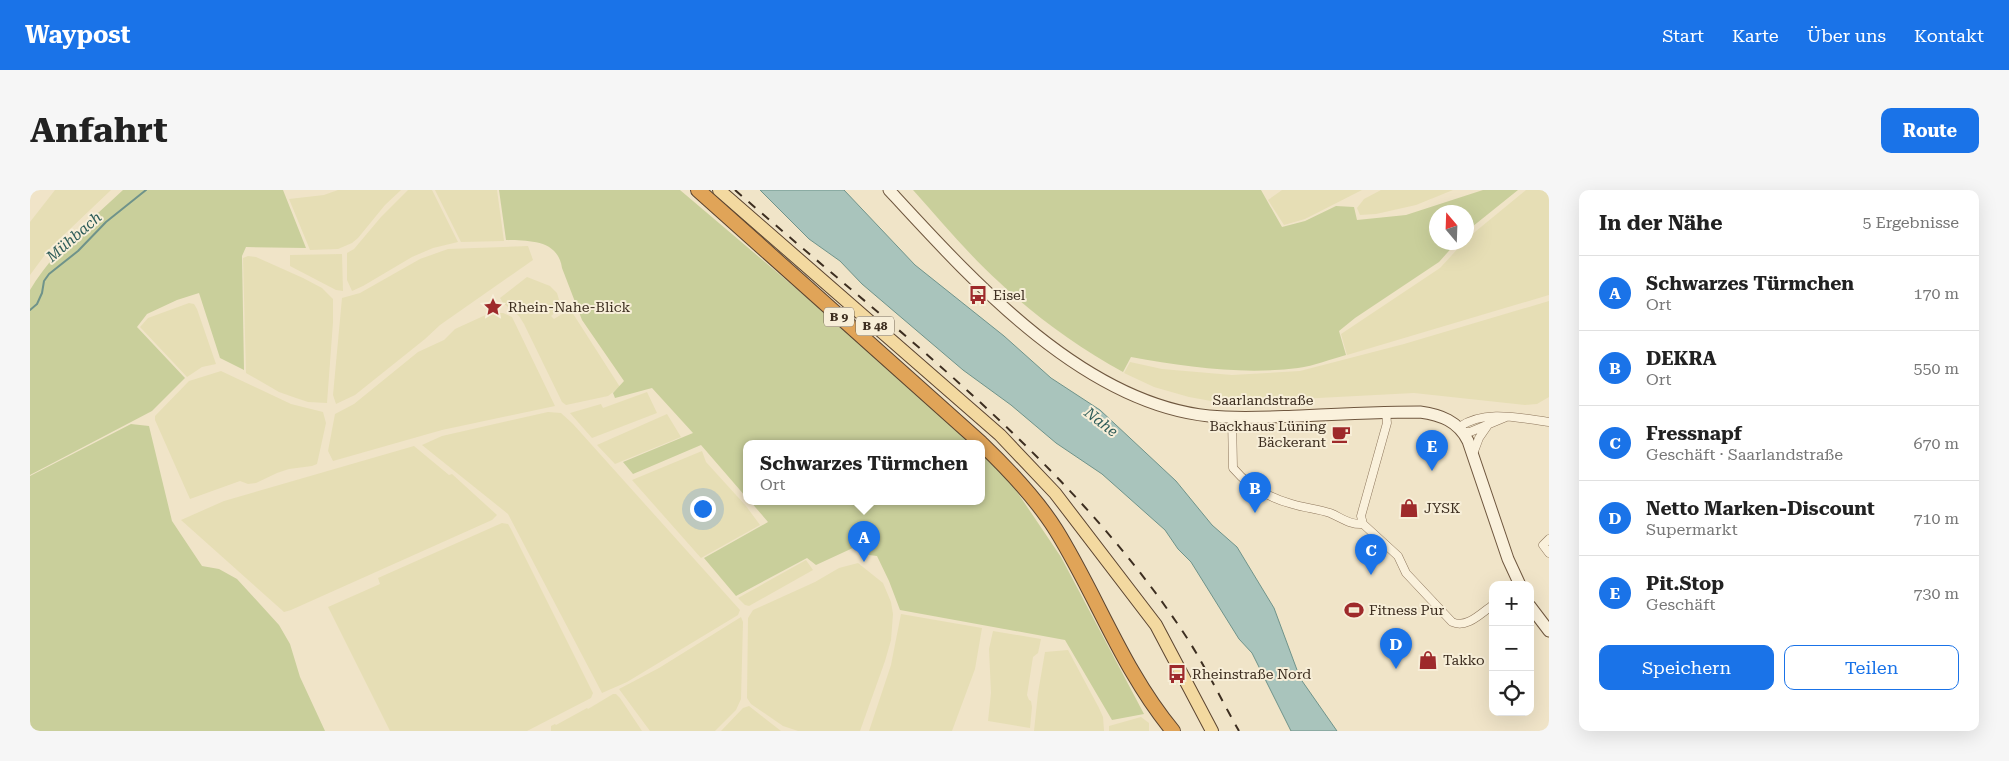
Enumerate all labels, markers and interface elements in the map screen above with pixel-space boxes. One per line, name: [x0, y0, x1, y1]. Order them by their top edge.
text: Waypost: [25, 21, 130, 49]
text: Start: [1662, 25, 1704, 46]
text: Karte: [1732, 25, 1779, 46]
text: Über uns: [1807, 25, 1886, 46]
text: Kontakt: [1914, 25, 1984, 46]
button: Route: [1881, 108, 1979, 153]
text: Anfahrt: [30, 110, 168, 151]
north arrow: [1429, 205, 1474, 250]
water label: Mühbach: [42, 208, 105, 266]
text: In der Nähe: [1599, 211, 1722, 235]
text: 5 Ergebnisse: [1862, 213, 1959, 232]
text: Schwarzes Türmchen: [1646, 272, 1854, 295]
bus stop icon: Eisel: [967, 284, 989, 306]
text: A: [1609, 284, 1621, 303]
text: 170 m: [1913, 284, 1959, 303]
place label: Eisel: [993, 287, 1026, 303]
text: Ort: [1646, 295, 1672, 314]
place icon: Rhein-Nahe-Blick: [482, 296, 504, 318]
place label: Rhein-Nahe-Blick: [508, 299, 631, 315]
road number: B 9: [824, 308, 854, 326]
road number: B 48: [856, 316, 894, 336]
text: DEKRA: [1646, 347, 1717, 370]
text: B: [1609, 359, 1621, 378]
text: 550 m: [1913, 359, 1959, 378]
text: Ort: [1646, 370, 1672, 389]
street label: Saarlandstraße: [1213, 392, 1314, 408]
water label: Nahe: [1080, 403, 1122, 441]
place label: Backhaus Lüning Bäckerant: [1210, 418, 1326, 450]
text: Fressnapf: [1646, 422, 1742, 445]
cafe icon: Backhaus Lüning Bäckerant: [1330, 423, 1352, 445]
pin: E: [1416, 430, 1448, 471]
text: C: [1609, 434, 1621, 453]
text: 670 m: [1913, 434, 1959, 453]
popup: [743, 440, 985, 505]
text: Geschäft · Saarlandstraße: [1646, 445, 1843, 464]
text: Schwarzes Türmchen: [760, 452, 968, 475]
pin: B: [1239, 472, 1271, 513]
text: Ort: [760, 475, 785, 494]
your location: [690, 496, 716, 522]
shop icon: JYSK: [1398, 497, 1420, 519]
text: Netto Marken-Discount: [1646, 497, 1875, 520]
place label: JYSK: [1424, 500, 1460, 516]
text: D: [1609, 509, 1621, 528]
text: 710 m: [1913, 509, 1959, 528]
text: Supermarkt: [1646, 520, 1738, 539]
pin: A: [848, 521, 880, 562]
pin: C: [1355, 534, 1387, 575]
text: Pit.Stop: [1646, 572, 1724, 595]
map controls: [1489, 581, 1534, 716]
button: +: [1489, 581, 1534, 626]
text: E: [1610, 584, 1620, 603]
text: 730 m: [1913, 584, 1959, 603]
text: Geschäft: [1646, 595, 1716, 614]
sports icon: Fitness Pur: [1343, 599, 1365, 621]
place label: Fitness Pur: [1369, 602, 1444, 618]
button: −: [1489, 626, 1534, 671]
pin: D: [1380, 628, 1412, 669]
button: Speichern: [1599, 645, 1774, 690]
button: Teilen: [1784, 645, 1959, 690]
shop icon: Takko: [1417, 649, 1439, 671]
place label: Takko: [1443, 652, 1485, 668]
bus stop icon: Rheinstraße Nord: [1166, 663, 1188, 685]
place label: Rheinstraße Nord: [1192, 666, 1311, 682]
button: locate: [1489, 671, 1534, 716]

